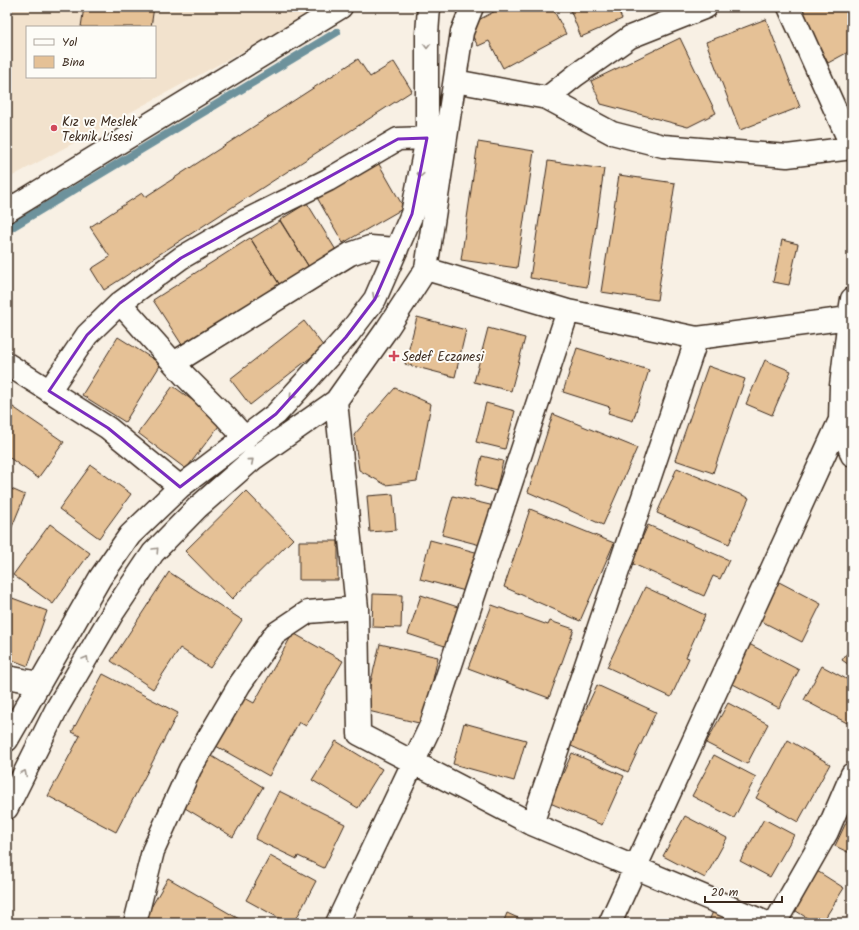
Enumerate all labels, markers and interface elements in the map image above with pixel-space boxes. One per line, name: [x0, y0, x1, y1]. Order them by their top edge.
legend: [26, 26, 156, 78]
text: Yol: [62, 33, 77, 52]
one-way arrow: [423, 43, 431, 49]
text: Bina: [62, 53, 85, 72]
place label: Kız ve Meslek Teknik Lisesi: [62, 112, 138, 148]
marker: Kız ve Meslek Teknik Lisesi: [49, 123, 59, 133]
one-way arrow: [416, 172, 424, 178]
one-way arrow: [372, 292, 380, 300]
place label: Sedef Eczanesi: [402, 347, 485, 368]
marker: Sedef Eczanesi: [389, 351, 399, 361]
one-way arrow: [290, 392, 297, 399]
one-way arrow: [246, 458, 254, 465]
one-way arrow: [152, 547, 159, 555]
one-way arrow: [82, 656, 89, 663]
one-way arrow: [20, 770, 27, 778]
scale bar: [705, 878, 782, 904]
text: 20 m: [711, 883, 739, 902]

